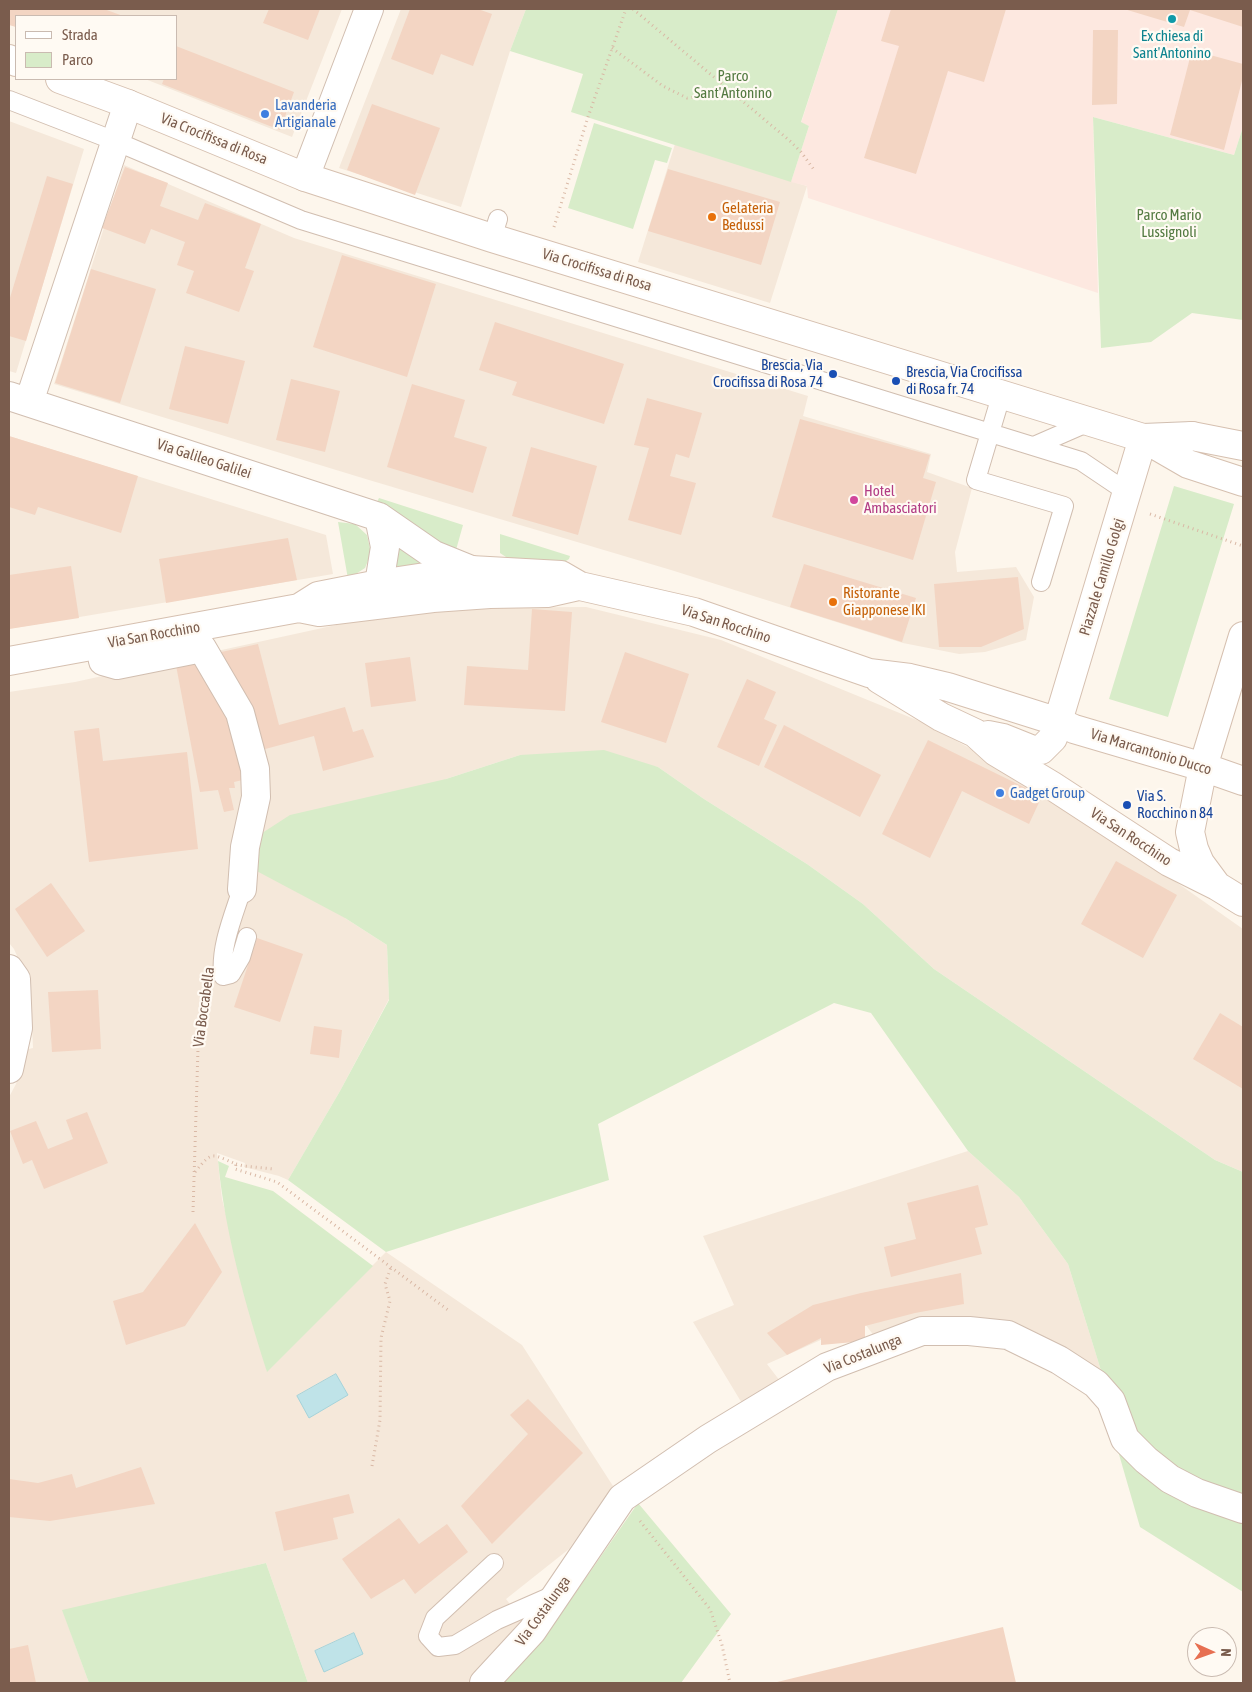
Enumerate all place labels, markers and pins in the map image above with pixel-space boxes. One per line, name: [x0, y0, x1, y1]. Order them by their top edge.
marker: Ex chiesa di Sant'Antonino: [1166, 13, 1178, 25]
place label: Ex chiesa di Sant'Antonino: [1133, 27, 1211, 62]
place label: Lavanderia Artigianale: [275, 96, 337, 131]
marker: Lavanderia Artigianale: [259, 108, 271, 120]
place label: Gelateria Bedussi: [722, 199, 774, 234]
marker: Gelateria Bedussi: [706, 211, 718, 223]
place label: Brescia, Via Crocifissa di Rosa 74: [713, 356, 823, 391]
place label: Brescia, Via Crocifissa di Rosa fr. 74: [906, 363, 1023, 398]
marker: Brescia, Via Crocifissa di Rosa 74: [827, 368, 839, 380]
marker: Brescia, Via Crocifissa di Rosa fr. 74: [890, 375, 902, 387]
place label: Hotel Ambasciatori: [864, 482, 937, 517]
marker: Hotel Ambasciatori: [848, 494, 860, 506]
place label: Ristorante Giapponese IKI: [843, 584, 926, 619]
marker: Ristorante Giapponese IKI: [827, 596, 839, 608]
place label: Gadget Group: [1010, 784, 1085, 802]
marker: Gadget Group: [994, 787, 1006, 799]
place label: Via S. Rocchino n 84: [1137, 787, 1213, 822]
marker: Via S. Rocchino n 84: [1121, 799, 1133, 811]

